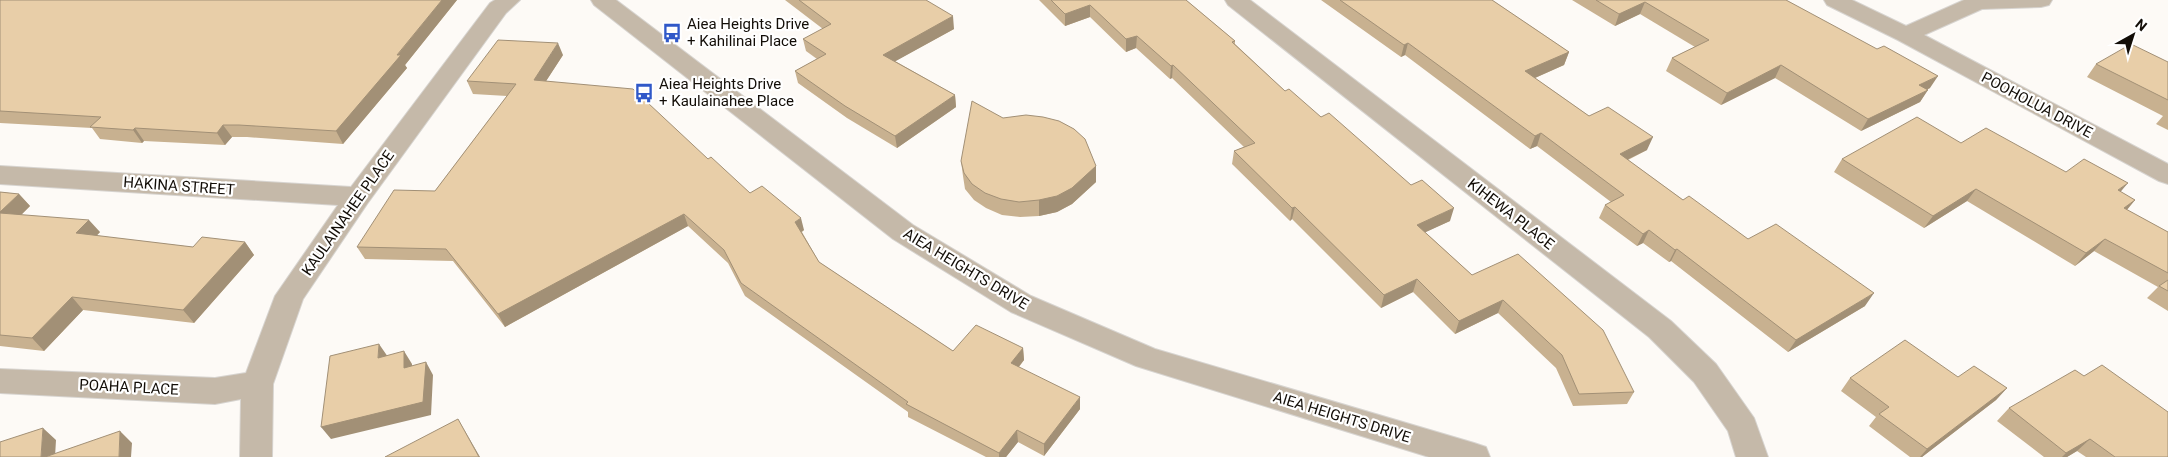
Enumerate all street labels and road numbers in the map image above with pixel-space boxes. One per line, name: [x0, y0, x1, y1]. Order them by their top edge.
street label: POOHOLUA DRIVE: [1978, 68, 2096, 142]
street label: KAULAINAHEE PLACE: [298, 147, 398, 279]
street label: HAKINA STREET: [123, 173, 235, 199]
street label: KIHEWA PLACE: [1464, 175, 1558, 254]
street label: AIEA HEIGHTS DRIVE: [900, 225, 1032, 314]
street label: POAHA PLACE: [79, 375, 180, 399]
street label: AIEA HEIGHTS DRIVE: [1271, 388, 1413, 447]

